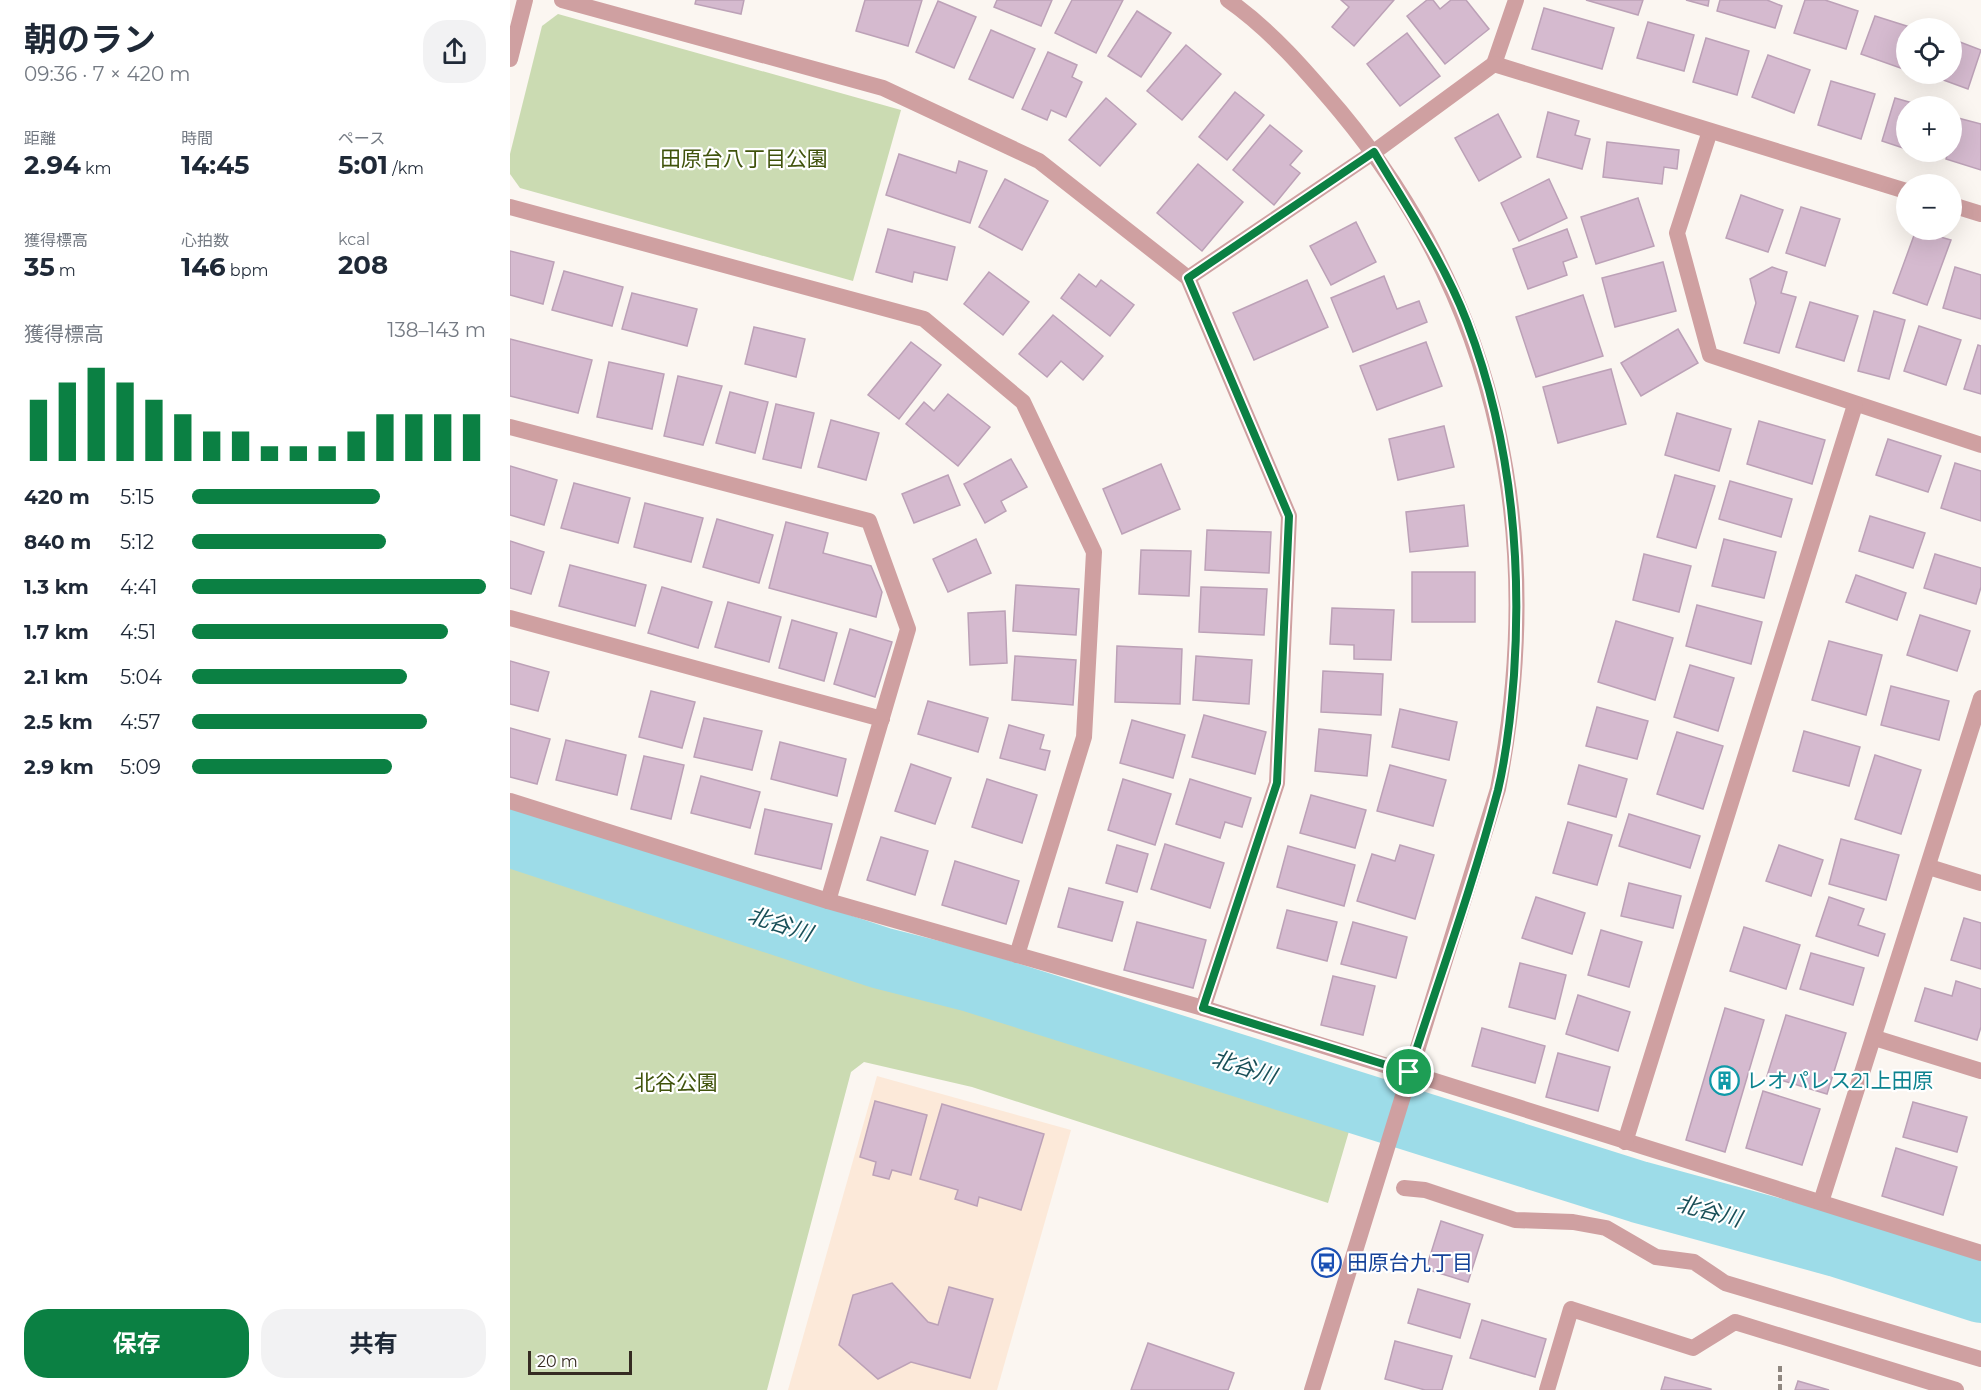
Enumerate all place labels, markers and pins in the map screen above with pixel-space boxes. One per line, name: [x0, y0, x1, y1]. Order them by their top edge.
pin: [1383, 1046, 1434, 1097]
building icon: レオパレス21上田原: [1709, 1064, 1741, 1096]
place label: レオパレス21上田原: [1746, 1068, 1934, 1093]
bus stop icon: 田原台九丁目: [1310, 1246, 1342, 1278]
place label: 田原台九丁目: [1347, 1250, 1473, 1275]

